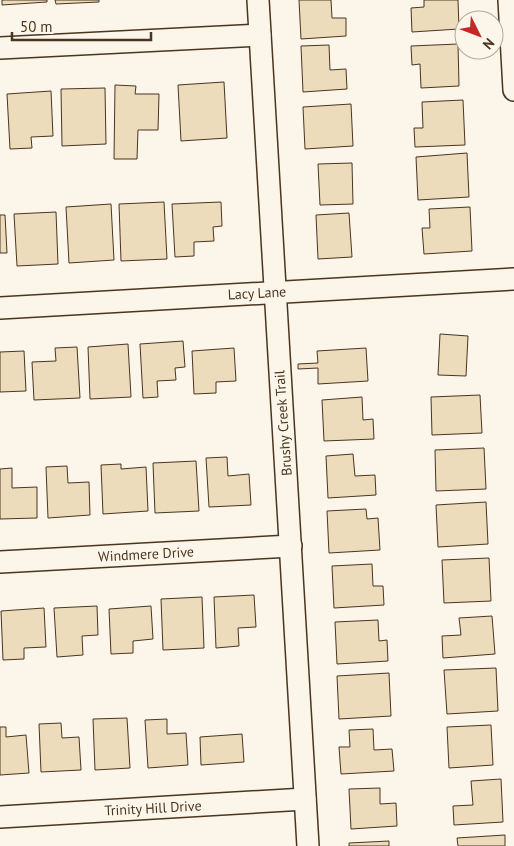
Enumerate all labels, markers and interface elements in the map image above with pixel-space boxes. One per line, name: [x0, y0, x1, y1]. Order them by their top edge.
scale bar: [12, 10, 151, 42]
north arrow: [454, 10, 504, 60]
text: 50 m: [20, 17, 53, 36]
text: N: [479, 34, 498, 53]
street label: Lacy Lane: [227, 282, 287, 304]
street label: Brushy Creek Trail: [270, 370, 296, 476]
street label: Windmere Drive: [98, 543, 194, 565]
street label: Trinity Hill Drive: [104, 796, 202, 820]

